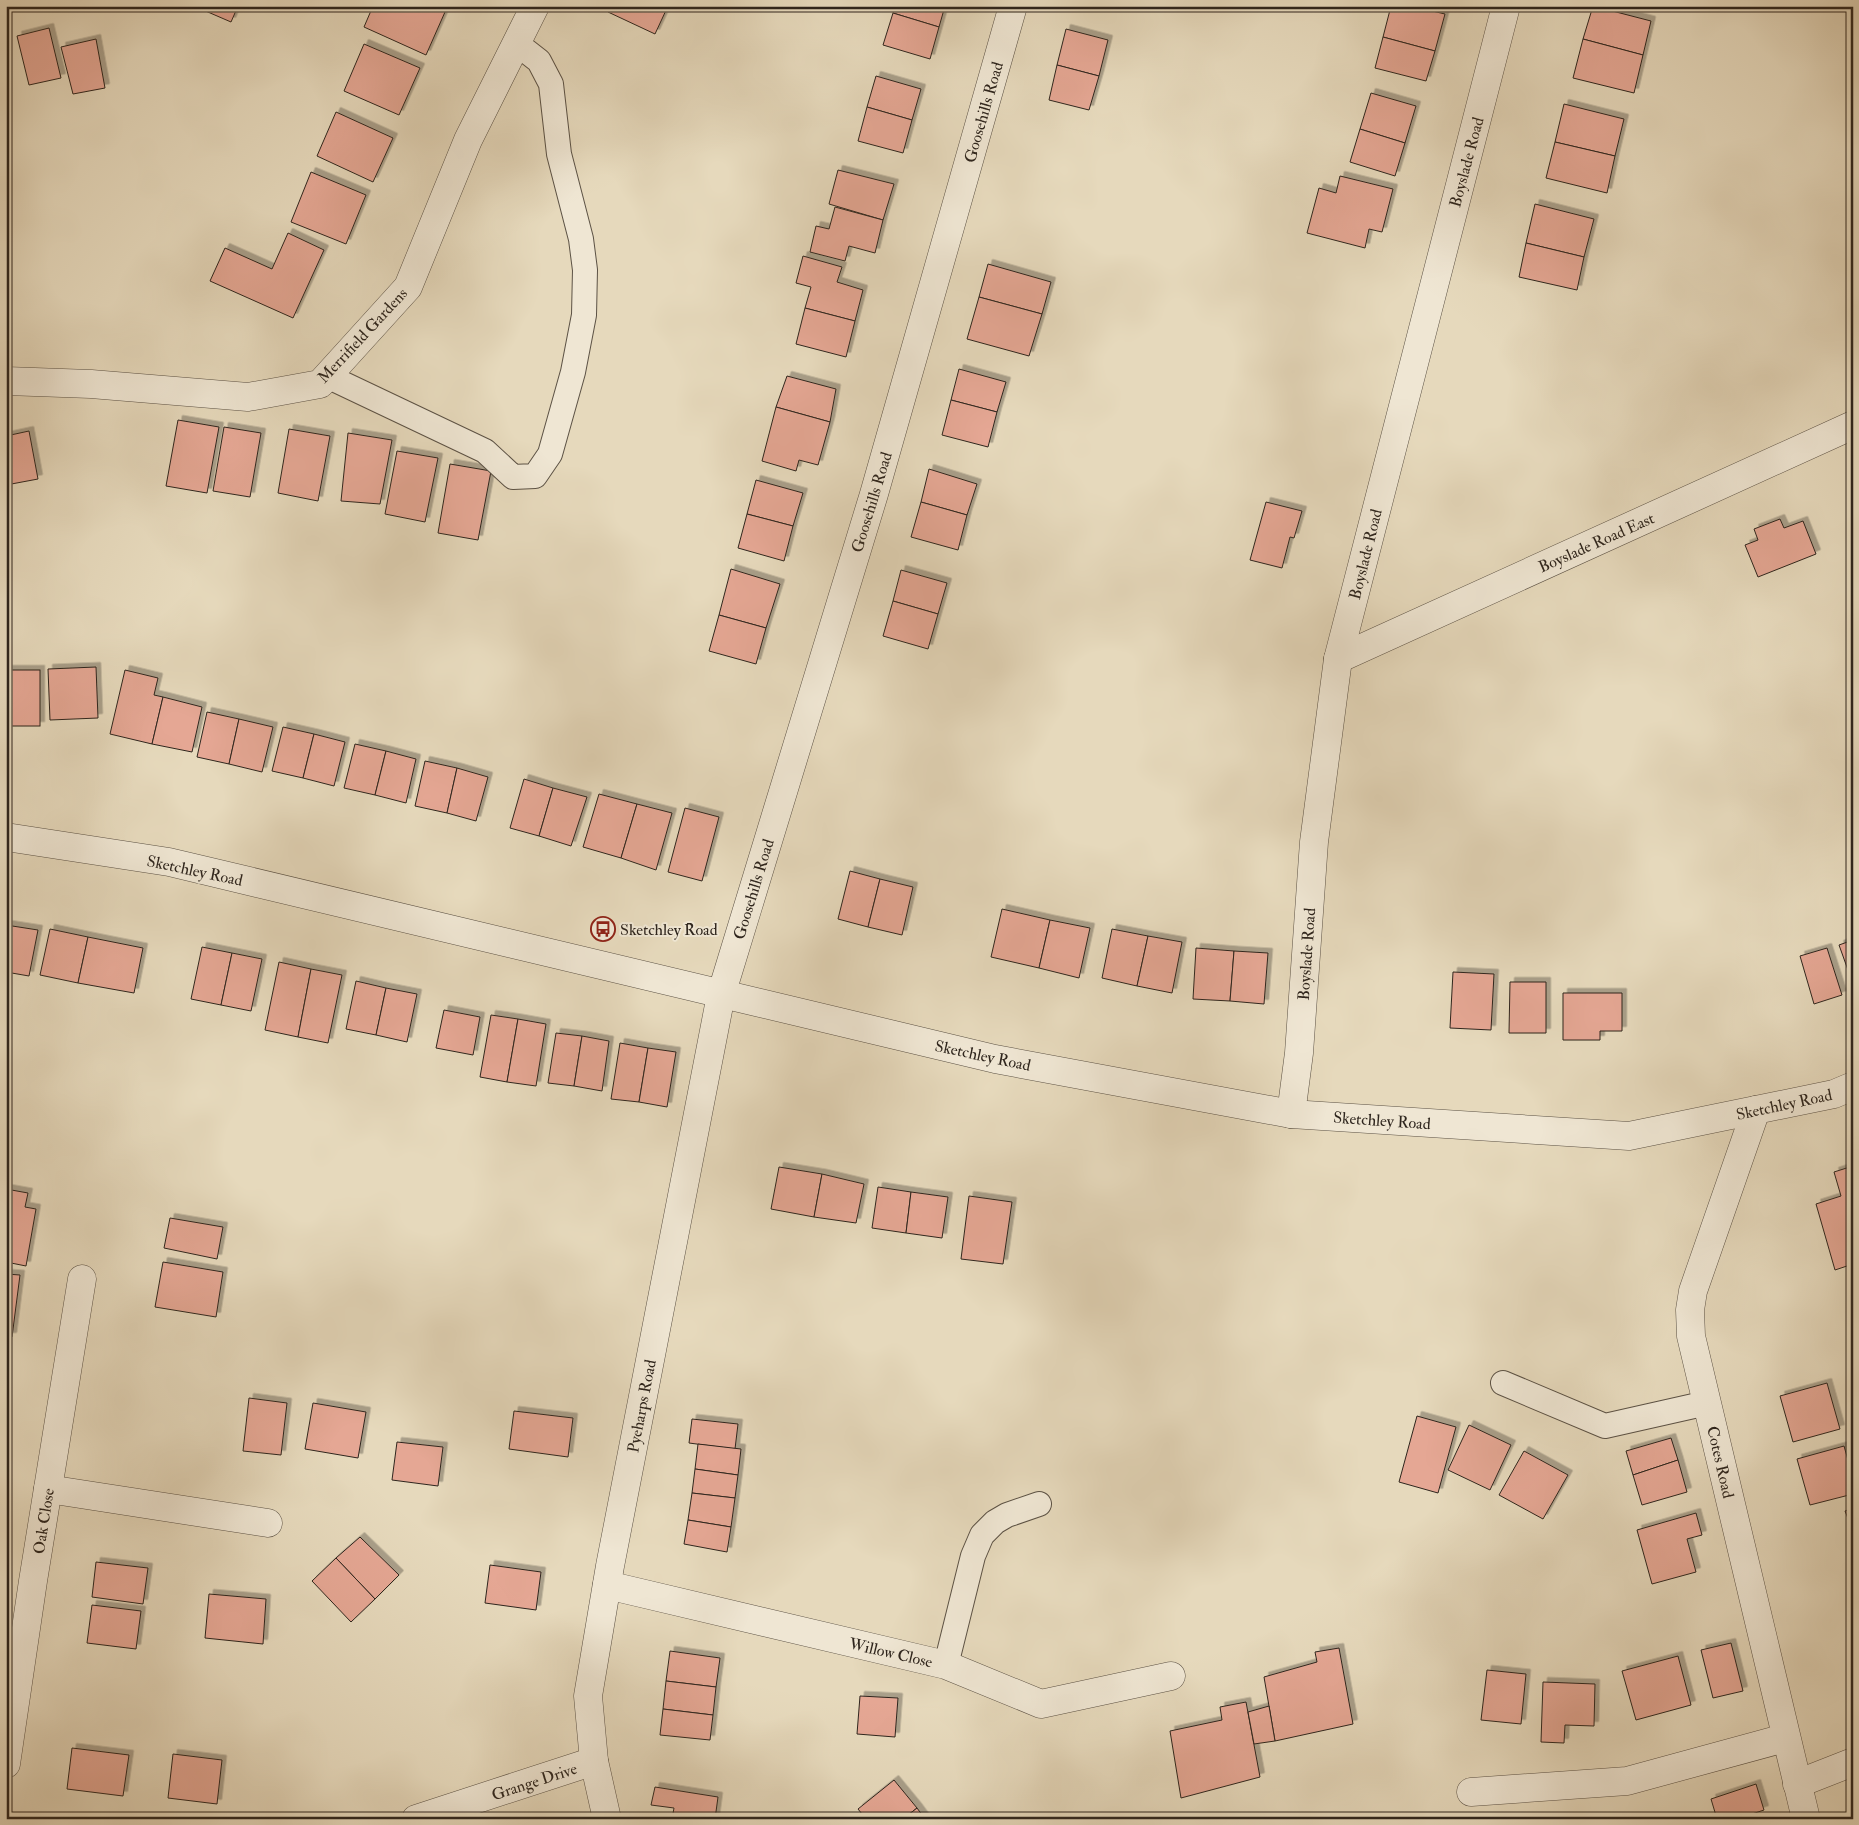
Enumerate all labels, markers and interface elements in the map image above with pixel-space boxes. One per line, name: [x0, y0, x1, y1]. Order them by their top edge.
street label: Goosehills Road: [960, 59, 1008, 165]
street label: Boyslade Road: [1445, 115, 1489, 210]
street label: Merrifield Gardens: [313, 284, 412, 387]
street label: Goosehills Road: [847, 449, 897, 555]
street label: Boyslade Road: [1345, 507, 1387, 602]
street label: Boyslade Road East: [1535, 508, 1657, 577]
street label: Goosehills Road: [729, 836, 779, 942]
street label: Sketchley Road: [145, 851, 245, 891]
street label: Boyslade Road: [1294, 907, 1320, 1001]
bus stop icon: Sketchley Road: [590, 916, 616, 942]
place label: Sketchley Road: [620, 920, 718, 940]
street label: Sketchley Road: [933, 1036, 1033, 1076]
street label: Sketchley Road: [1734, 1085, 1834, 1125]
street label: Sketchley Road: [1333, 1108, 1431, 1134]
street label: Pyeharps Road: [623, 1358, 662, 1455]
street label: Cotes Road: [1702, 1424, 1738, 1500]
street label: Oak Close: [29, 1487, 59, 1555]
street label: Willow Close: [846, 1633, 935, 1672]
street label: Grange Drive: [489, 1759, 580, 1805]

